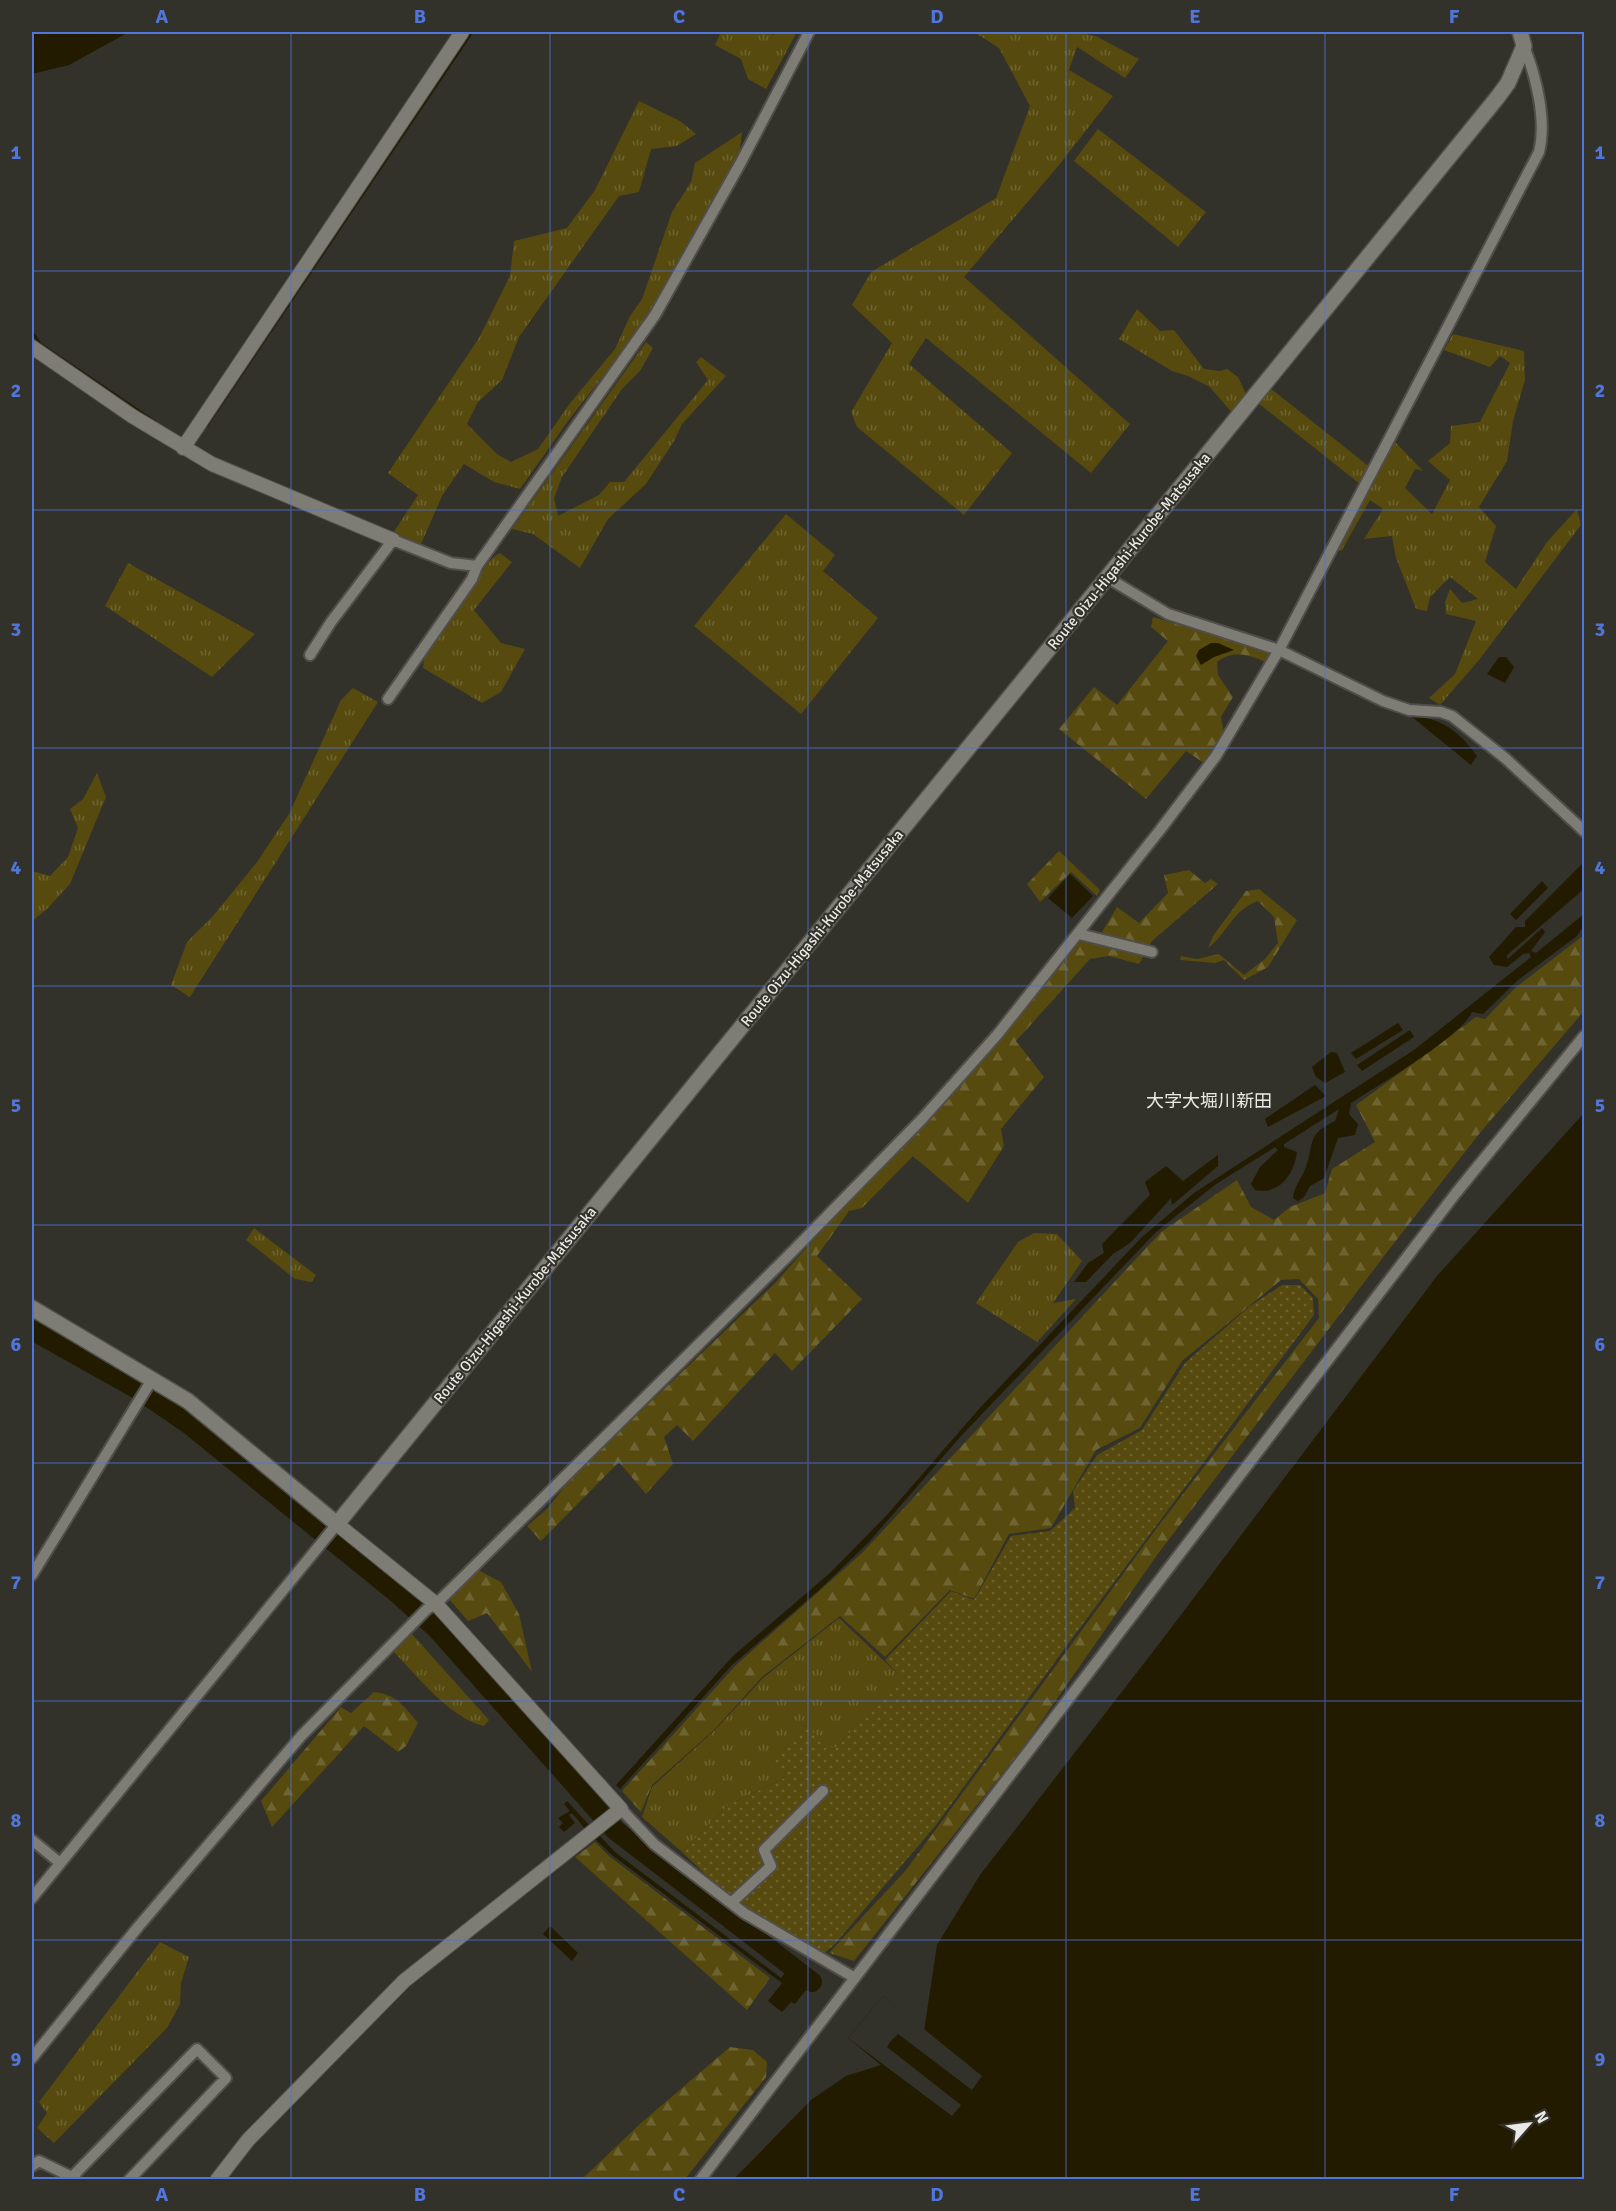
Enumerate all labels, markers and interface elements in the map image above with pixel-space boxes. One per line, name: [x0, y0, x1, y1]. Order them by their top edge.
text: A: [156, 4, 169, 29]
text: B: [414, 4, 426, 29]
text: C: [673, 4, 685, 29]
text: D: [930, 4, 944, 29]
text: E: [1189, 4, 1201, 29]
text: F: [1449, 4, 1460, 29]
text: 1: [11, 140, 22, 165]
text: 1: [1595, 140, 1606, 165]
text: 2: [11, 378, 21, 403]
text: 2: [1595, 378, 1605, 403]
street label: Route Oizu-Higashi-Kurobe-Matsusaka: [1044, 449, 1214, 653]
text: 3: [11, 617, 21, 642]
text: 3: [1595, 617, 1605, 642]
street label: Route Oizu-Higashi-Kurobe-Matsusaka: [737, 826, 907, 1030]
text: 4: [11, 855, 22, 880]
text: 4: [1595, 855, 1606, 880]
district label: 大字大堀川新田: [1146, 1090, 1272, 1112]
text: 5: [11, 1093, 21, 1118]
text: 5: [1595, 1093, 1605, 1118]
street label: Route Oizu-Higashi-Kurobe-Matsusaka: [430, 1203, 600, 1407]
text: 6: [11, 1332, 22, 1357]
text: 6: [1595, 1332, 1606, 1357]
text: 7: [11, 1570, 22, 1595]
text: 7: [1595, 1570, 1606, 1595]
text: 8: [11, 1808, 22, 1833]
text: 8: [1595, 1808, 1606, 1833]
text: 9: [11, 2047, 22, 2072]
text: 9: [1595, 2047, 1606, 2072]
north arrow: [1499, 2094, 1559, 2154]
text: N: [1530, 2108, 1553, 2127]
text: A: [156, 2182, 169, 2207]
text: B: [414, 2182, 426, 2207]
text: C: [673, 2182, 685, 2207]
text: D: [930, 2182, 944, 2207]
text: E: [1189, 2182, 1201, 2207]
text: F: [1449, 2182, 1460, 2207]

